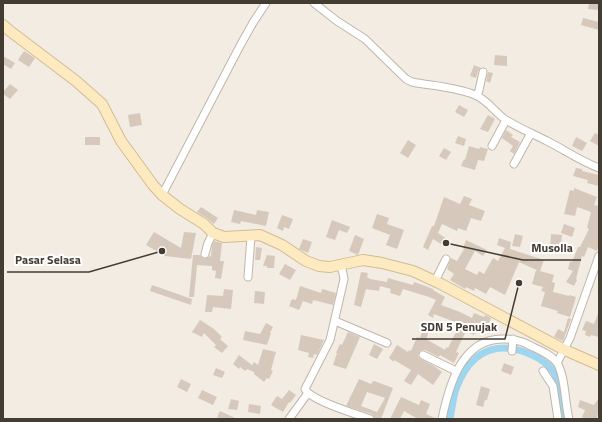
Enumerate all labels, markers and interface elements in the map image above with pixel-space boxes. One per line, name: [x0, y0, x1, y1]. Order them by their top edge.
callout: Musolla: [523, 236, 581, 260]
text: Musolla: [531, 238, 573, 257]
callout: Pasar Selasa: [7, 248, 89, 272]
text: Pasar Selasa: [15, 250, 81, 269]
callout: SDN 5 Penujak: [412, 315, 505, 339]
text: SDN 5 Penujak: [421, 317, 498, 336]

